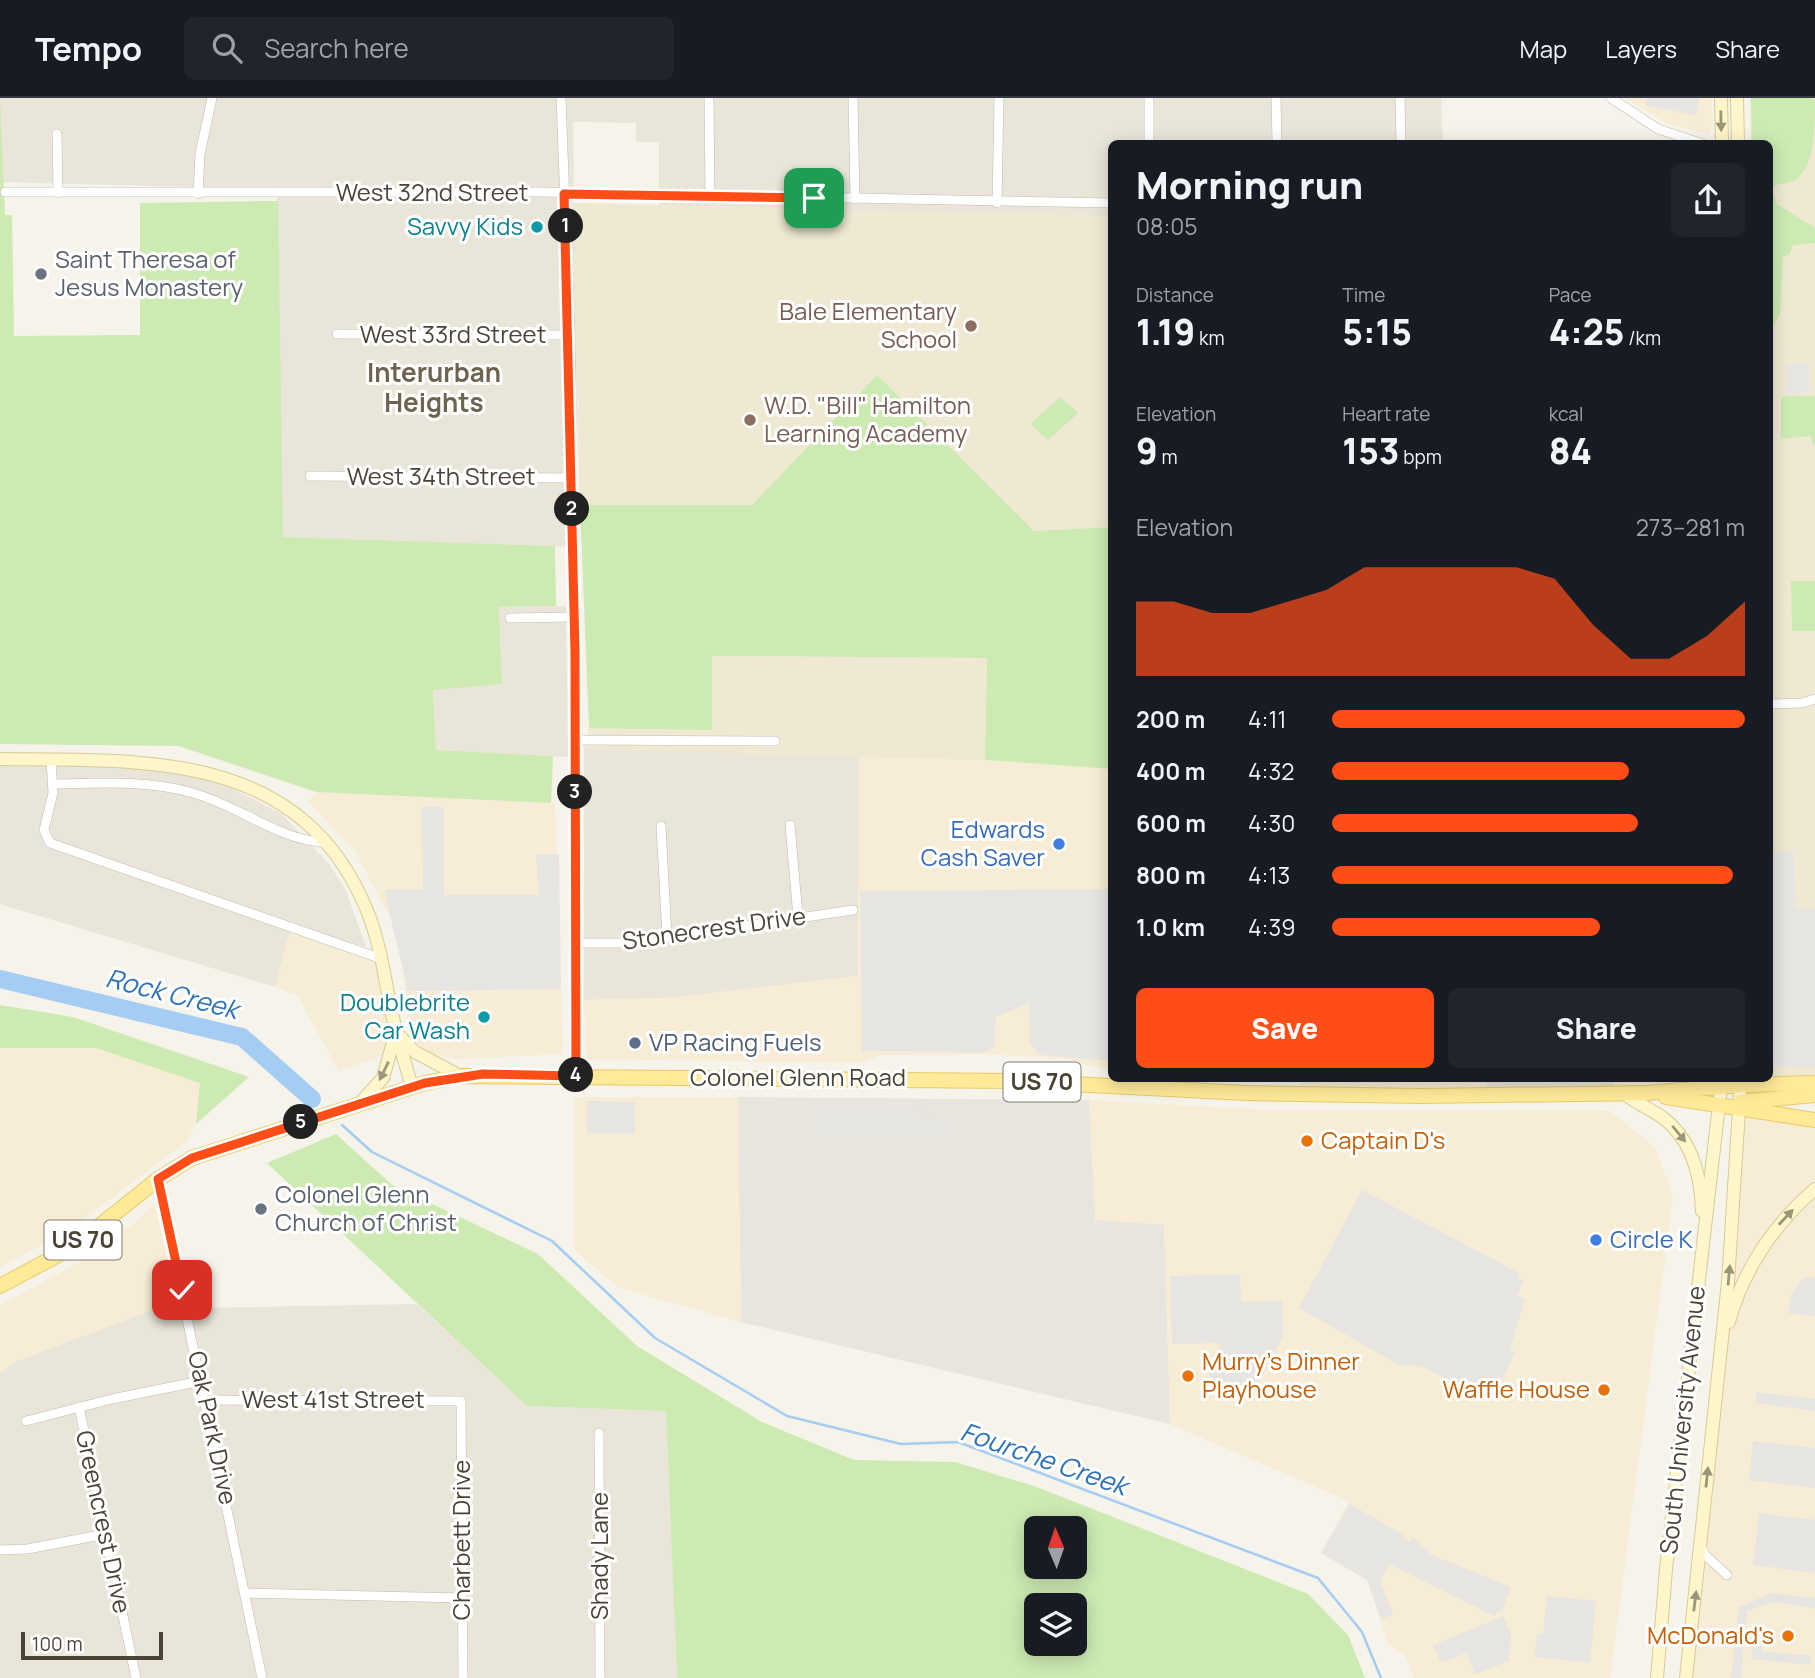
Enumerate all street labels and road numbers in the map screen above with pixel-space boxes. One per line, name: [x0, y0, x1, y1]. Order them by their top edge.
street label: West 32nd Street: [336, 175, 528, 208]
street label: West 33rd Street: [360, 317, 546, 350]
street label: West 34th Street: [347, 459, 535, 492]
street label: Stonecrest Drive: [620, 898, 808, 957]
street label: Colonel Glenn Road: [690, 1060, 906, 1093]
road number: US 70: [1004, 1063, 1080, 1102]
road number: US 70: [44, 1220, 122, 1260]
street label: South University Avenue: [1651, 1284, 1712, 1556]
street label: Oak Park Drive: [181, 1348, 246, 1507]
street label: West 41st Street: [241, 1382, 425, 1415]
street label: Greencrest Drive: [69, 1427, 140, 1616]
street label: Charbett Drive: [444, 1460, 477, 1620]
street label: Shady Lane: [582, 1492, 615, 1620]

